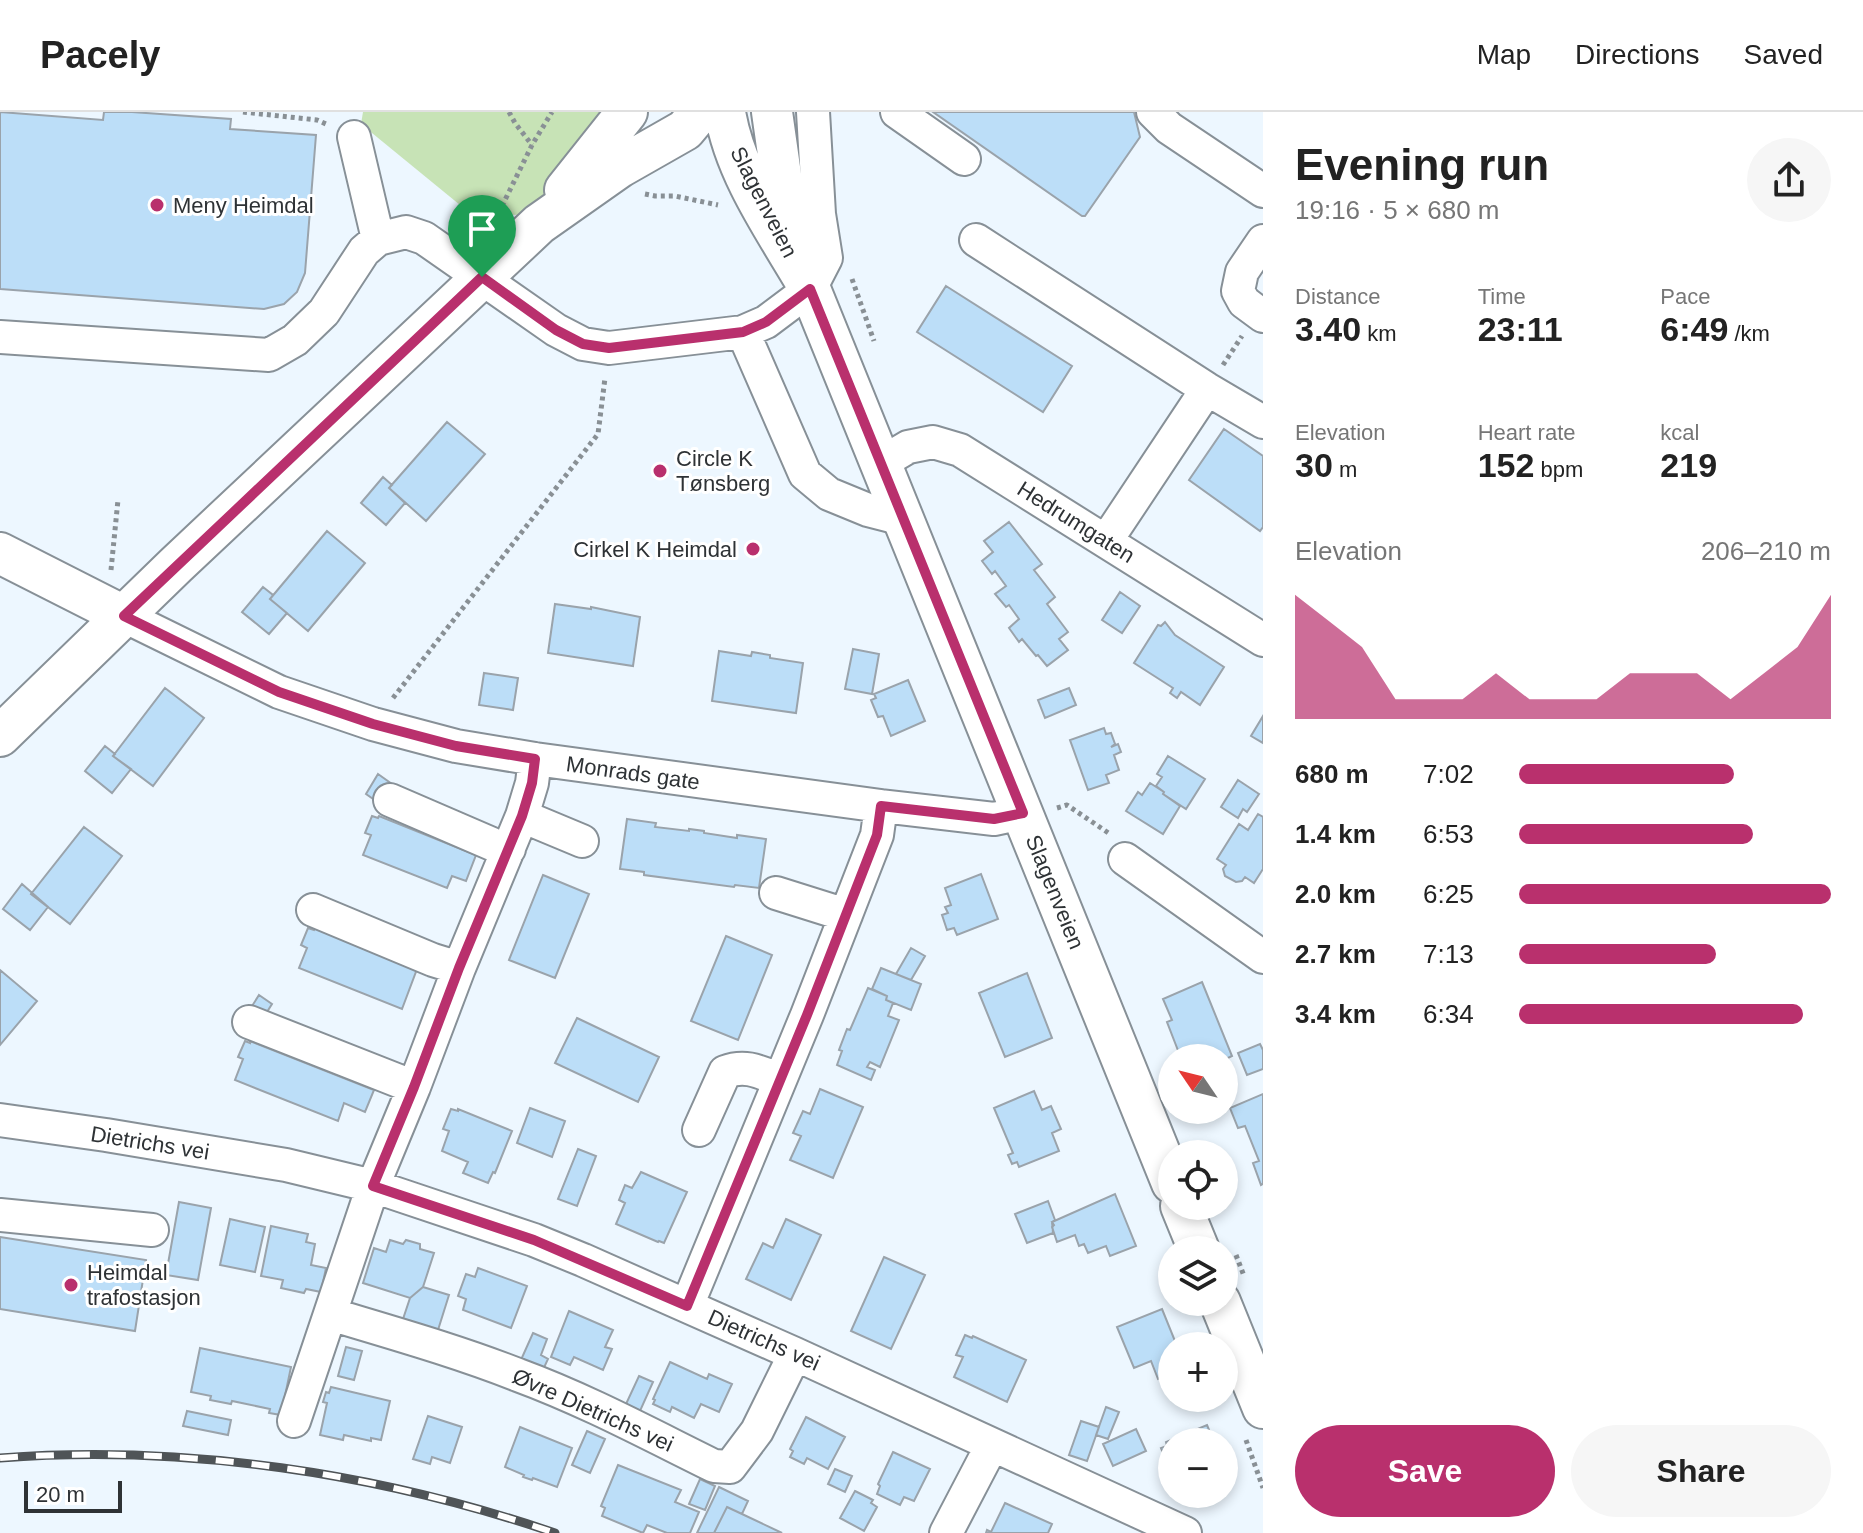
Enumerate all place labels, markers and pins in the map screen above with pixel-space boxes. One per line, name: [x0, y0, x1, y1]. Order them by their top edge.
place label: Meny Heimdal: [173, 193, 314, 218]
pin: [448, 195, 516, 277]
marker: Meny Heimdal: [148, 196, 166, 214]
place label: Circle K Tønsberg: [676, 446, 770, 496]
marker: Circle K Tønsberg: [651, 462, 669, 480]
place label: Cirkel K Heimdal: [573, 537, 737, 562]
marker: Cirkel K Heimdal: [744, 540, 762, 558]
place label: Heimdal trafostasjon: [87, 1260, 201, 1310]
marker: Heimdal trafostasjon: [62, 1276, 80, 1294]

